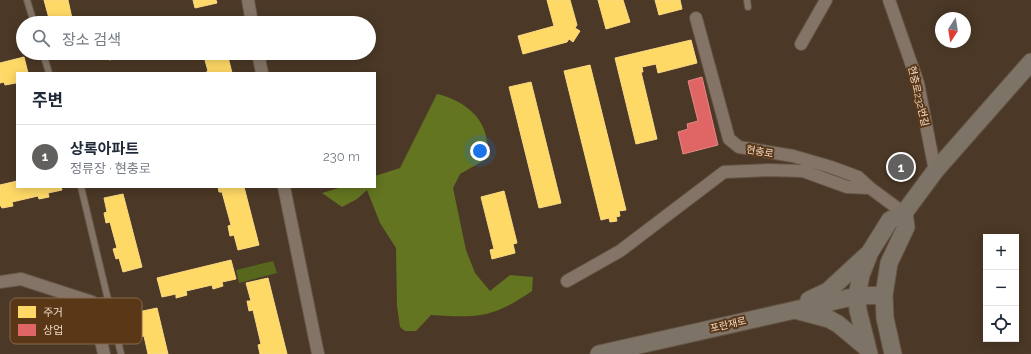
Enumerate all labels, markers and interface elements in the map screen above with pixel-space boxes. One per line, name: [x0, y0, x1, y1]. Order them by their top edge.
north arrow: [935, 12, 971, 48]
search box: [16, 16, 376, 60]
icon: search: [30, 27, 52, 49]
text: 장소 검색: [62, 31, 121, 49]
street label: 현충로232번길: [906, 65, 931, 127]
text: 주변: [32, 90, 63, 110]
text: 상록아파트: [70, 140, 139, 158]
your location: [470, 141, 490, 161]
street label: 현충로: [745, 144, 774, 159]
text: 1: [42, 149, 48, 164]
text: 230 m: [323, 149, 360, 164]
pin: 1: [888, 152, 914, 182]
text: 정류장 · 현충로: [70, 161, 151, 176]
map controls: [983, 234, 1019, 342]
button: +: [983, 234, 1019, 270]
button: −: [983, 270, 1019, 306]
legend: [10, 298, 142, 344]
text: 주거: [43, 306, 63, 319]
button: locate: [983, 306, 1019, 342]
street label: 포란재로: [709, 315, 747, 334]
text: 상업: [43, 324, 63, 337]

